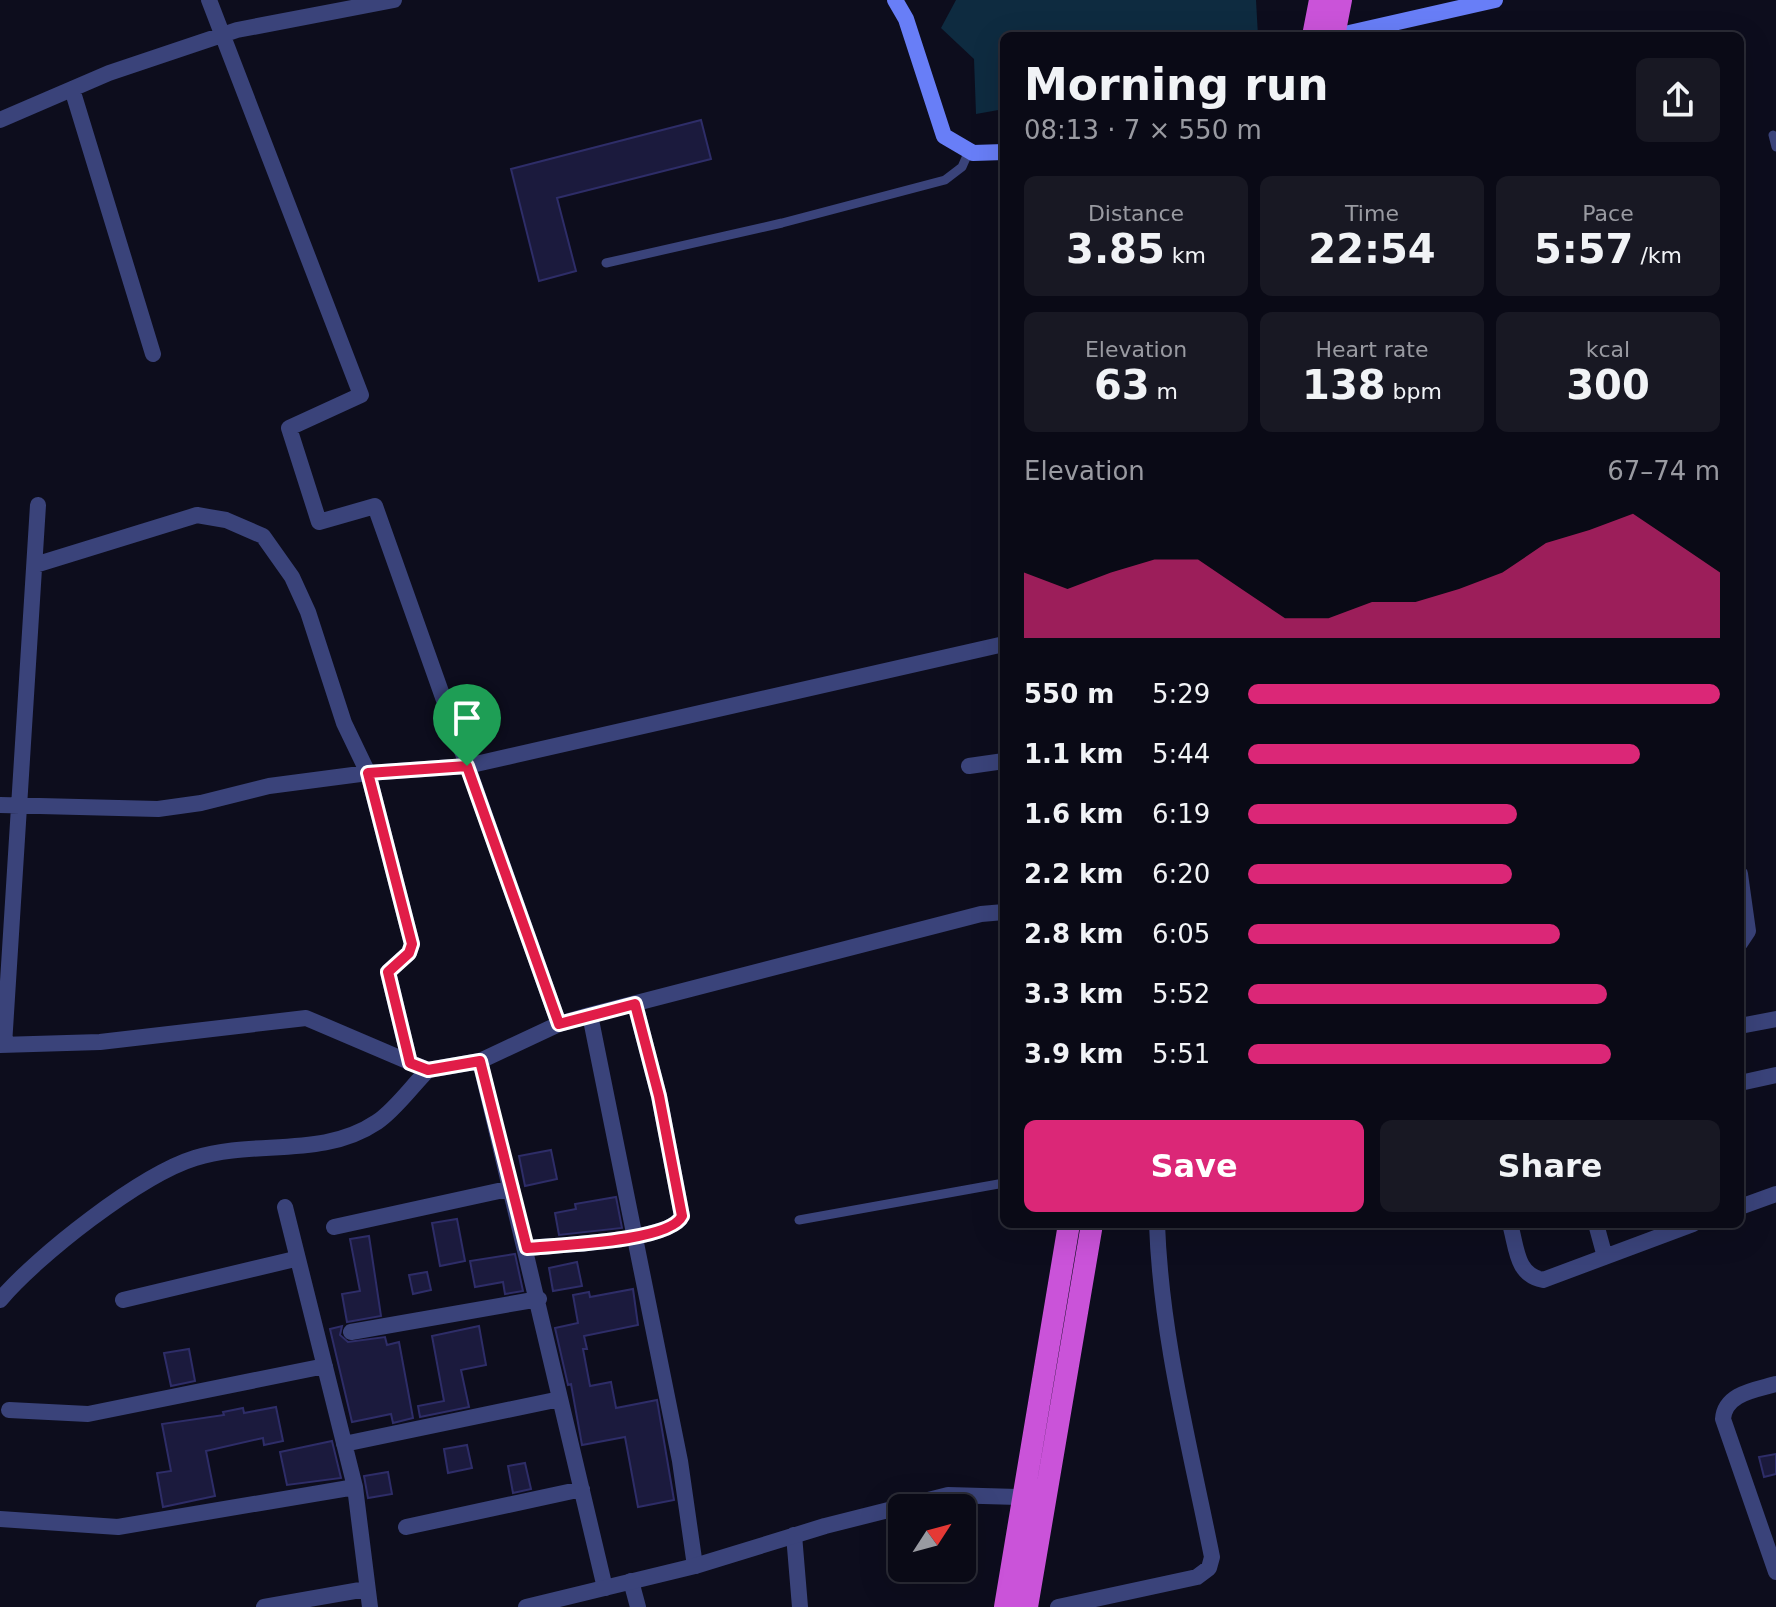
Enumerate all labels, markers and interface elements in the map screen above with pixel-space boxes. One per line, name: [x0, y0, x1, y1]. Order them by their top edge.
button: share: [1636, 58, 1720, 142]
text: Morning run: [1024, 59, 1329, 110]
text: 08:13 · 7 × 550 m: [1024, 115, 1262, 145]
text: Distance: [1088, 201, 1184, 226]
text: Time: [1345, 201, 1399, 226]
text: Pace: [1582, 201, 1634, 226]
text: 3.85: [1066, 226, 1165, 272]
text: 22:54: [1308, 226, 1436, 272]
text: 5:57: [1534, 226, 1633, 272]
text: km: [1165, 243, 1206, 268]
text: /km: [1633, 243, 1682, 268]
text: Elevation: [1085, 337, 1187, 362]
text: Heart rate: [1316, 337, 1428, 362]
text: kcal: [1586, 337, 1630, 362]
text: 63: [1094, 362, 1150, 408]
text: 138: [1302, 362, 1386, 408]
text: 300: [1566, 362, 1650, 408]
text: m: [1150, 379, 1178, 404]
text: bpm: [1386, 379, 1442, 404]
text: Elevation: [1024, 456, 1145, 486]
text: 67–74 m: [1607, 456, 1720, 486]
text: 550 m: [1024, 679, 1114, 709]
text: 5:29: [1152, 679, 1210, 709]
pin: [433, 684, 501, 766]
icon: arrive: [445, 696, 489, 740]
text: 1.1 km: [1024, 739, 1124, 769]
text: 5:44: [1152, 739, 1210, 769]
text: 1.6 km: [1024, 799, 1124, 829]
text: 6:19: [1152, 799, 1210, 829]
text: 2.2 km: [1024, 859, 1124, 889]
text: 6:20: [1152, 859, 1210, 889]
text: 2.8 km: [1024, 919, 1124, 949]
text: 6:05: [1152, 919, 1210, 949]
text: 3.3 km: [1024, 979, 1124, 1009]
text: 5:52: [1152, 979, 1210, 1009]
text: 3.9 km: [1024, 1039, 1124, 1069]
text: 5:51: [1152, 1039, 1210, 1069]
button: Save: [1024, 1120, 1364, 1212]
button: Share: [1380, 1120, 1720, 1212]
north arrow: [888, 1494, 976, 1582]
map controls: [888, 1494, 976, 1582]

